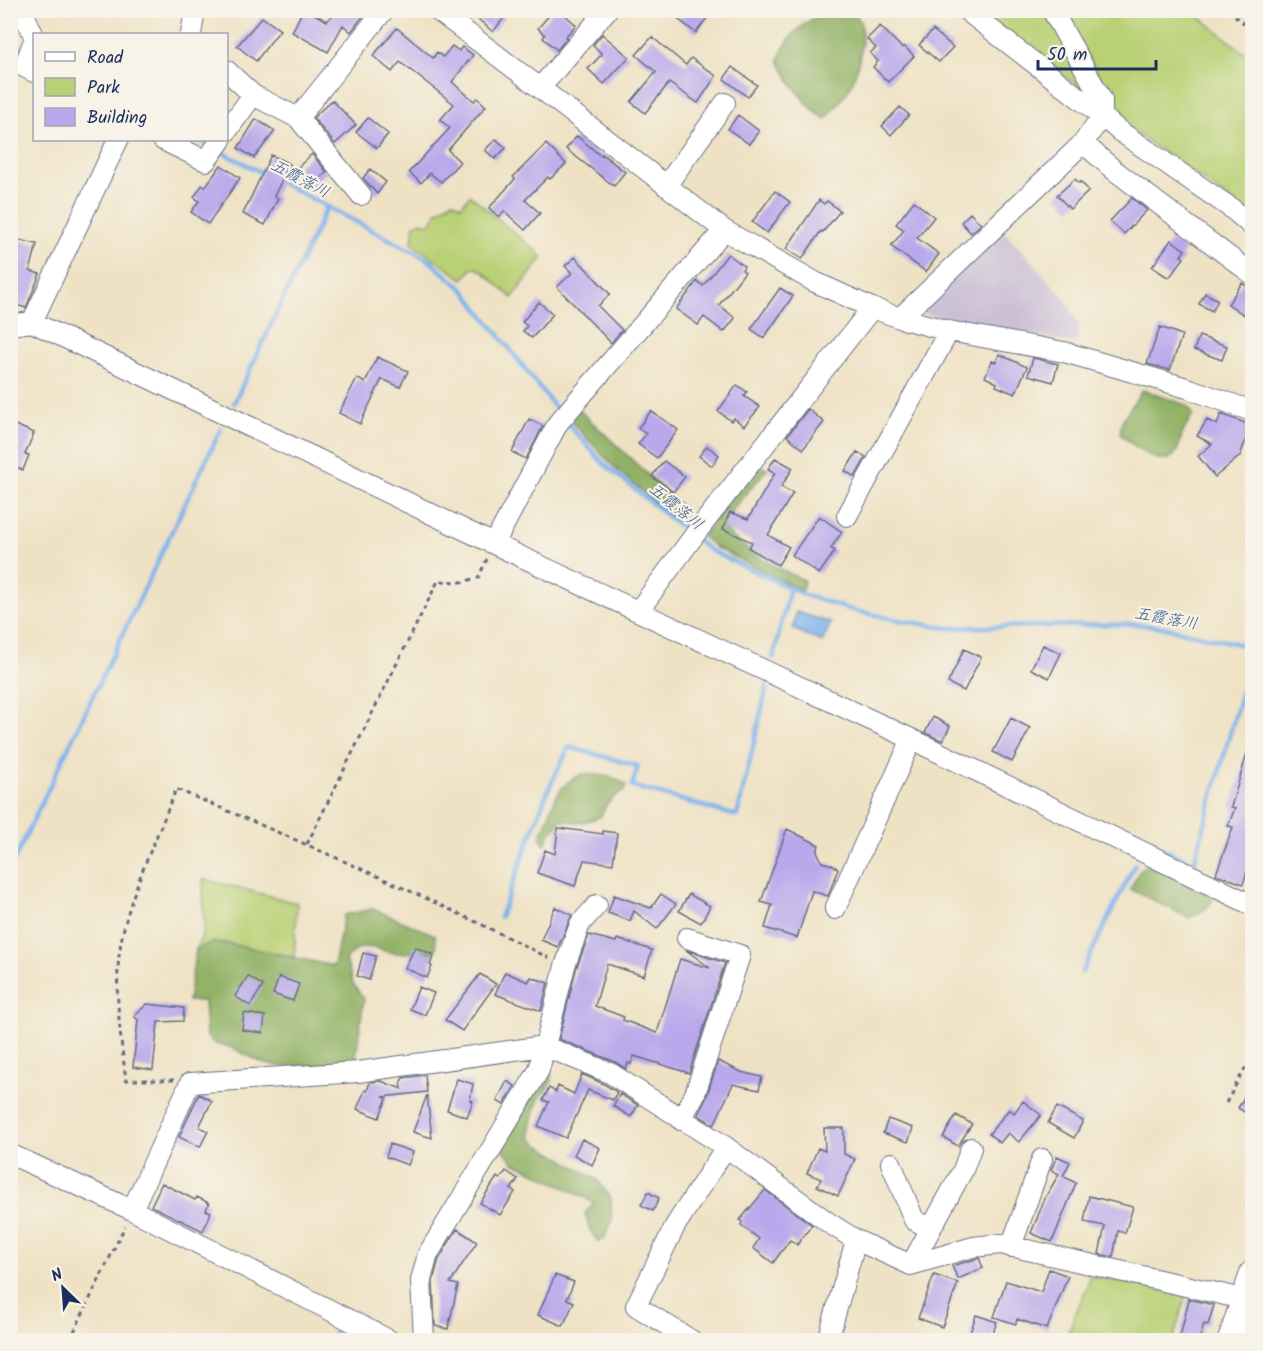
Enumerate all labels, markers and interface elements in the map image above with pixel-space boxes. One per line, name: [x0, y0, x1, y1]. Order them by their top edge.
legend: [33, 33, 228, 141]
scale bar: [1038, 33, 1156, 71]
text: 50 m: [1047, 41, 1087, 70]
text: Road: [87, 44, 124, 73]
text: Park: [87, 74, 120, 103]
text: Building: [87, 104, 147, 133]
water label: 五霞落川: [266, 153, 334, 205]
water label: 五霞落川: [643, 477, 709, 537]
water label: 五霞落川: [1132, 601, 1200, 637]
north arrow: [33, 1258, 93, 1318]
text: N: [47, 1262, 67, 1289]

